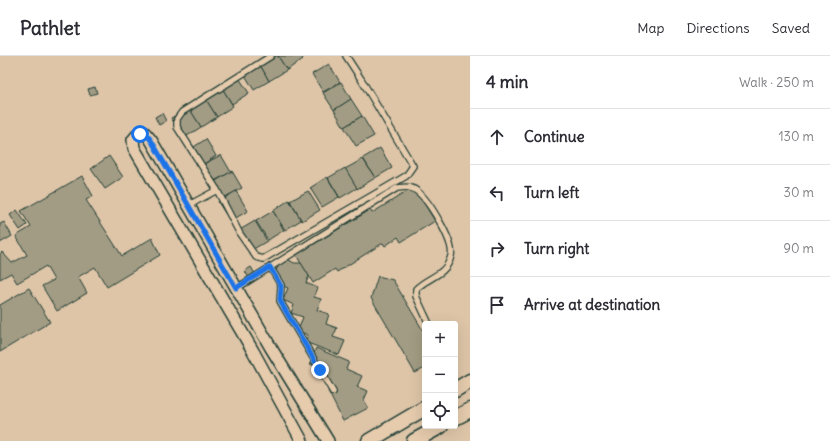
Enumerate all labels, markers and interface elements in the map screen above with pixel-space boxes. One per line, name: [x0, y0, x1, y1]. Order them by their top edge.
text: Pathlet: [20, 16, 80, 40]
text: Map: [637, 19, 664, 37]
text: Directions: [686, 19, 750, 37]
text: Saved: [772, 19, 810, 37]
text: 4 min: [486, 71, 528, 93]
text: Walk · 250 m: [739, 74, 814, 91]
route start: [131, 125, 149, 143]
icon: ahead: [486, 126, 508, 148]
text: Continue: [524, 127, 585, 146]
text: 130 m: [778, 128, 814, 145]
icon: left: [486, 182, 508, 204]
text: Turn left: [524, 183, 579, 202]
text: 30 m: [784, 184, 814, 201]
icon: right: [486, 238, 508, 260]
text: Turn right: [524, 239, 589, 258]
text: 90 m: [783, 240, 814, 257]
icon: arrive: [486, 294, 508, 316]
text: Arrive at destination: [524, 295, 660, 314]
map controls: [422, 321, 458, 429]
button: +: [422, 321, 458, 357]
button: −: [422, 357, 458, 393]
route end: [311, 361, 329, 379]
button: locate: [422, 393, 458, 429]

